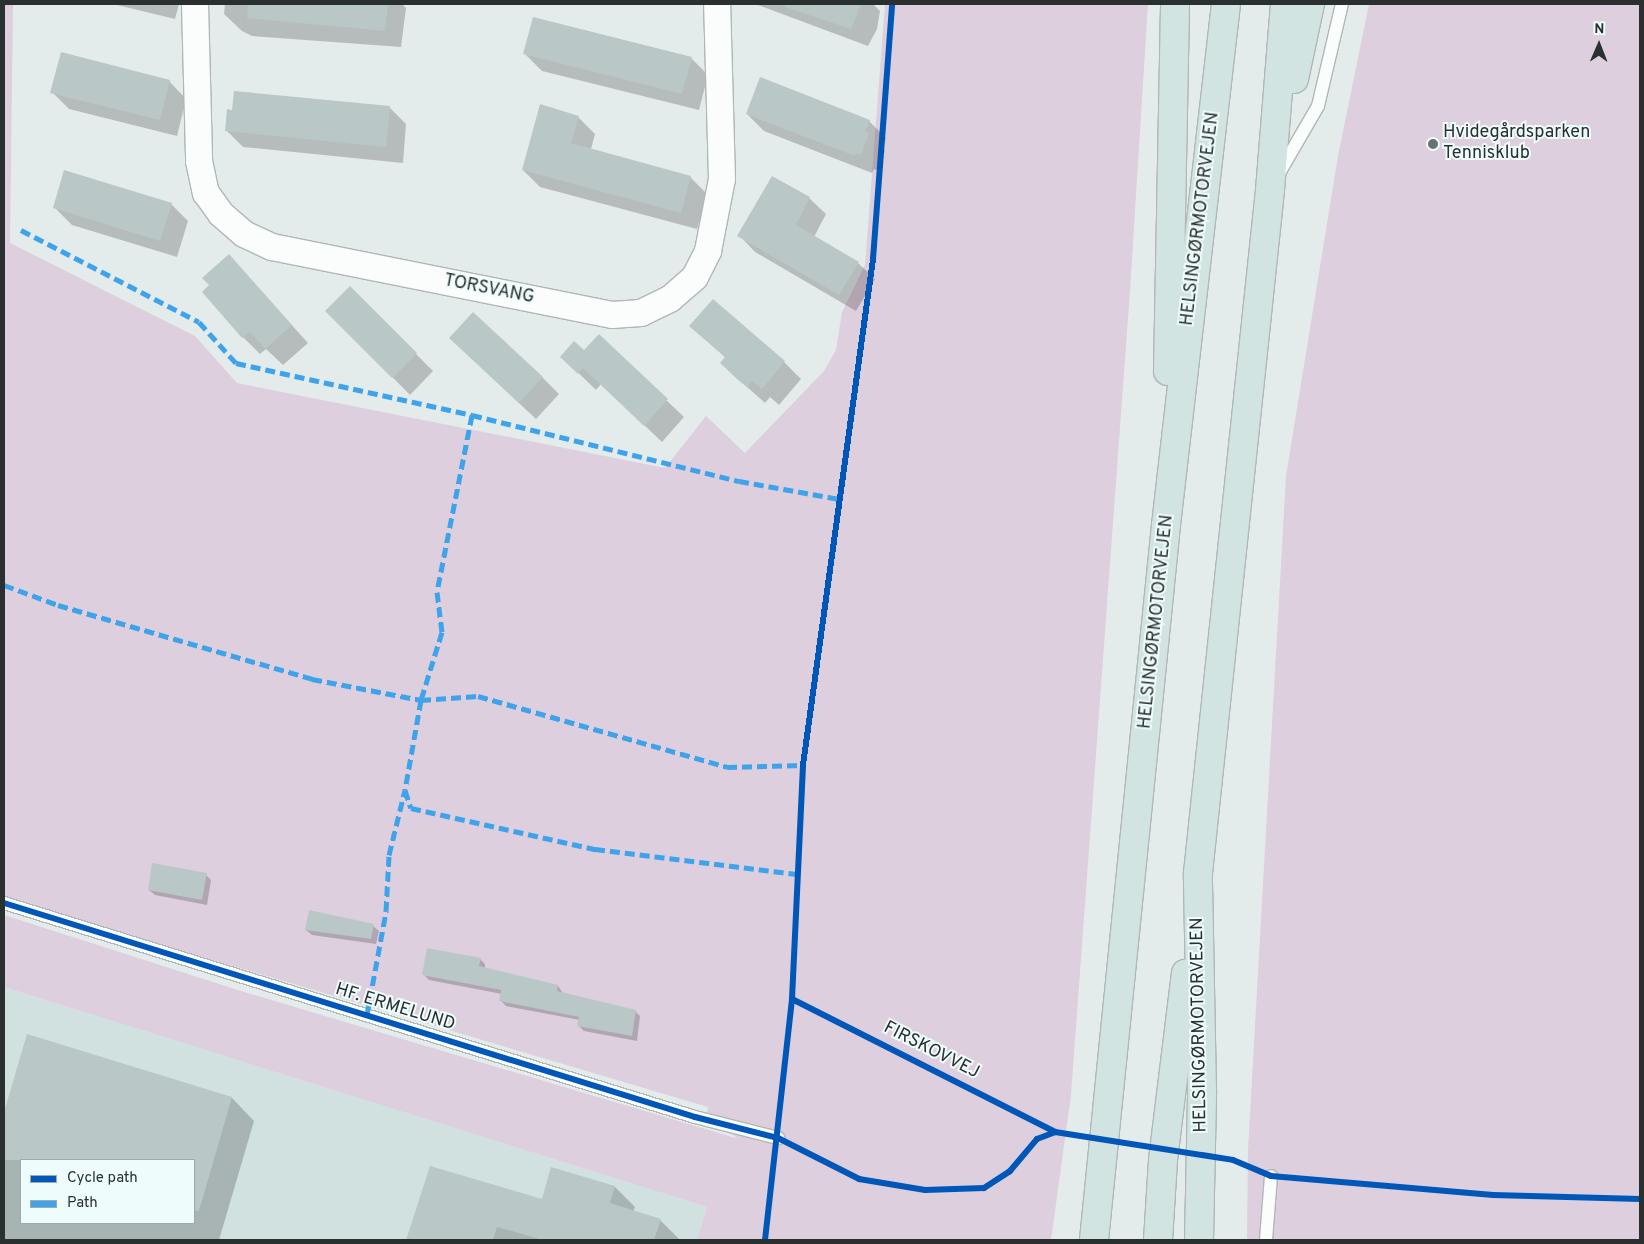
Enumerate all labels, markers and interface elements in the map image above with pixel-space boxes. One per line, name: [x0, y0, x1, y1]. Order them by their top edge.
north arrow: [1574, 20, 1624, 70]
text: N: [1594, 21, 1604, 38]
street label: HELSINGØRMOTORVEJEN: [1177, 111, 1225, 327]
place label: Hvidegårdsparken Tennisklub: [1443, 123, 1590, 166]
marker: Hvidegårdsparken Tennisklub: [1427, 138, 1439, 150]
street label: TORSVANG: [442, 271, 536, 309]
street label: HELSINGØRMOTORVEJEN: [1135, 514, 1179, 730]
street label: HELSINGØRMOTORVEJEN: [1187, 917, 1213, 1133]
street label: HF. ERMELUND: [332, 980, 458, 1036]
street label: FIRSKOVVEJ: [880, 1018, 982, 1084]
legend: [20, 1159, 195, 1224]
text: Cycle path: [67, 1169, 138, 1188]
text: Path: [67, 1194, 98, 1213]

